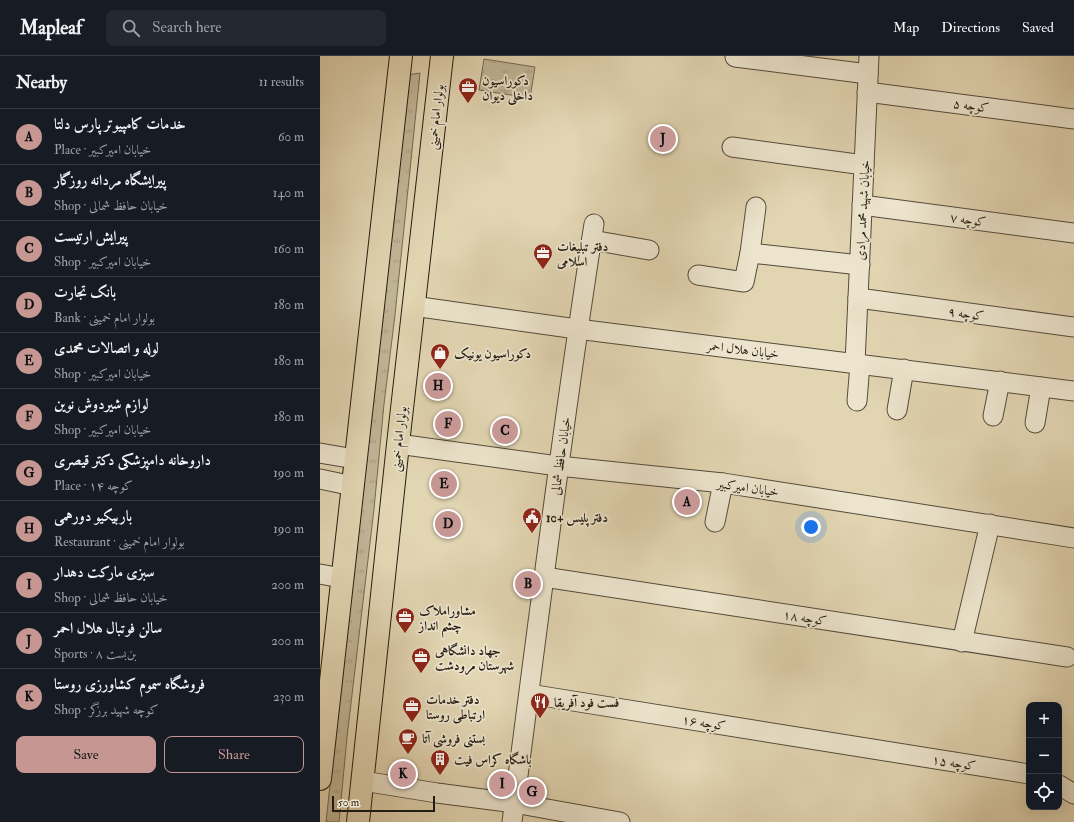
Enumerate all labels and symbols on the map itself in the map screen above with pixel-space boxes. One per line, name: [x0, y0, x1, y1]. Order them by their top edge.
place label: دکوراسیون داخلی دیوان: [482, 73, 533, 106]
office icon: دکوراسیون داخلی دیوان: [457, 76, 479, 104]
street label: بولوار امام خمینی: [425, 83, 450, 151]
street label: کوچه ۵: [952, 96, 990, 116]
pin: J: [650, 124, 676, 154]
street label: خیابان شهید محمد مرادی: [852, 160, 875, 261]
street label: کوچه ۷: [949, 210, 987, 230]
place label: دفتر تبلیغات اسلامی: [556, 239, 609, 270]
office icon: دفتر تبلیغات اسلامی: [532, 242, 554, 270]
street label: کوچه ۹: [947, 304, 985, 324]
street label: خیابان هلال احمر: [704, 337, 780, 362]
shop icon: دکوراسیون یونیک: [429, 342, 451, 370]
place label: دکوراسیون یونیک: [454, 346, 531, 362]
pin: H: [425, 371, 451, 401]
street label: بولوار امام خمینی: [388, 405, 413, 473]
pin: F: [435, 409, 461, 439]
pin: C: [492, 416, 518, 446]
street label: خیابان حافظ شمالی: [548, 416, 574, 496]
pin: E: [431, 469, 457, 499]
street label: خیابان امیرکبیر: [714, 475, 780, 500]
pin: A: [674, 487, 700, 517]
public building icon: دفتر پلیس +10: [521, 506, 543, 534]
pin: D: [435, 509, 461, 539]
place label: دفتر پلیس +10: [546, 510, 608, 527]
your location: [801, 517, 821, 537]
pin: B: [515, 569, 541, 599]
place label: مشاوراملاک چشم انداز: [417, 603, 476, 639]
office icon: مشاوراملاک چشم انداز: [394, 606, 416, 634]
street label: کوچه ۱۸: [782, 607, 828, 629]
place label: جهاد دانشگاهی شهرستان مرودشت: [434, 642, 515, 676]
office icon: جهاد دانشگاهی شهرستان مرودشت: [410, 646, 432, 674]
restaurant icon: فست فود آفریقا: [529, 691, 551, 719]
place label: دفتر خدمات ارتباطی روستا: [426, 692, 485, 724]
place label: فست فود آفریقا: [554, 694, 620, 711]
office icon: دفتر خدمات ارتباطی روستا: [401, 695, 423, 723]
street label: کوچه ۱۶: [681, 712, 727, 734]
cafe icon: بستنی فروشی آتا: [397, 727, 419, 755]
place label: بستنی فروشی آتا: [422, 730, 485, 748]
building icon: باشگاه کراس فیت: [429, 748, 451, 776]
place label: باشگاه کراس فیت: [454, 751, 532, 768]
street label: کوچه ۱۵: [931, 752, 977, 774]
pin: K: [390, 759, 416, 789]
pin: I: [489, 769, 515, 799]
pin: G: [519, 777, 545, 807]
scale bar: [332, 794, 435, 813]

